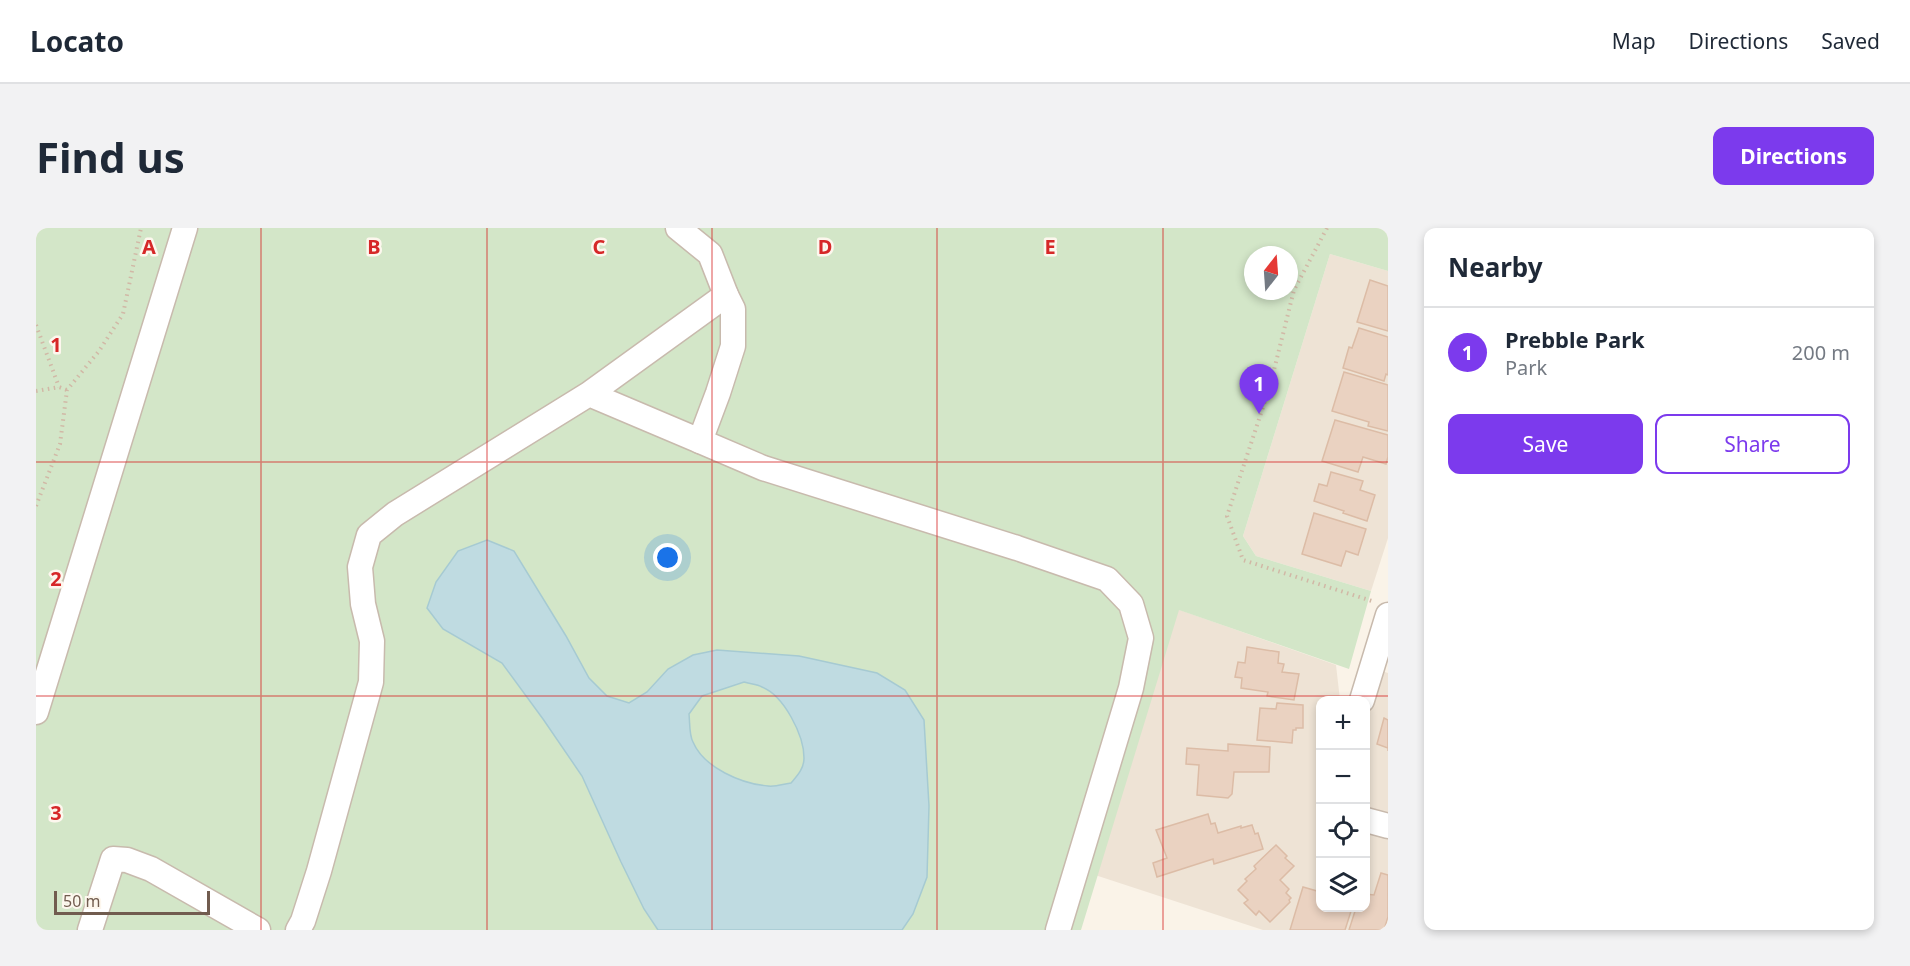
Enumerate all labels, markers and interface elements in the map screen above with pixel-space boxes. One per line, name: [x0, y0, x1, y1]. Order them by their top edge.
text: Locato: [30, 22, 124, 60]
text: Map: [1612, 27, 1656, 55]
text: Directions: [1689, 27, 1788, 55]
text: Saved: [1821, 27, 1880, 55]
button: Directions: [1713, 127, 1874, 185]
text: Find us: [36, 128, 185, 185]
text: A: [142, 233, 156, 260]
text: B: [367, 233, 381, 260]
text: C: [593, 233, 606, 260]
text: D: [818, 233, 832, 260]
text: E: [1044, 233, 1056, 260]
north arrow: [1244, 246, 1298, 300]
text: Nearby: [1448, 249, 1543, 285]
text: Prebble Park: [1505, 324, 1645, 354]
text: 1: [50, 331, 62, 358]
text: 1: [1462, 339, 1473, 366]
text: 200 m: [1792, 339, 1850, 366]
text: Park: [1505, 354, 1547, 381]
pin: 1: [1240, 364, 1278, 414]
button: Save: [1448, 414, 1643, 474]
button: Share: [1655, 414, 1850, 474]
your location: [653, 543, 682, 572]
text: 2: [50, 565, 62, 592]
map controls: [1316, 696, 1370, 912]
button: +: [1316, 696, 1370, 750]
button: −: [1316, 750, 1370, 804]
text: 3: [50, 799, 62, 826]
button: locate: [1316, 804, 1370, 858]
button: layers: [1316, 858, 1370, 912]
scale bar: [54, 888, 210, 916]
text: 50 m: [63, 890, 100, 912]

